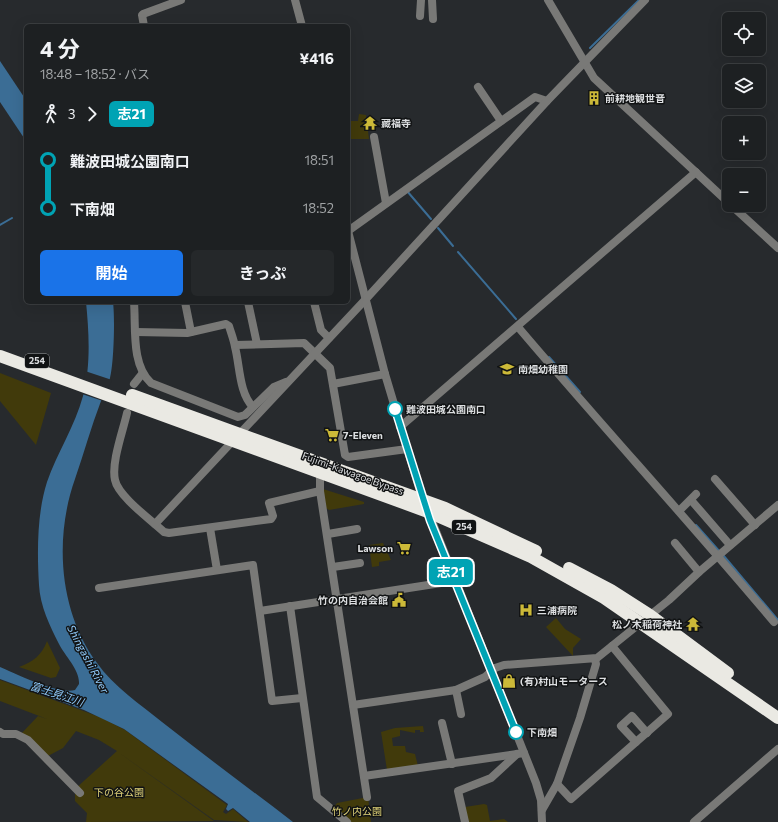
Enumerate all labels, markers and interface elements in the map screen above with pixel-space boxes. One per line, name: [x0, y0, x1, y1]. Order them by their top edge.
map controls: [722, 12, 766, 212]
button: locate: [722, 12, 766, 56]
text: 4 分: [40, 35, 80, 62]
text: ¥416: [299, 49, 334, 67]
button: layers: [722, 64, 766, 108]
text: 18:48 – 18:52 · バス: [40, 66, 150, 82]
building icon: 前耕地観世音: [586, 90, 602, 106]
place label: 前耕地観世音: [605, 92, 665, 104]
icon: walk: [40, 103, 62, 125]
icon: forward: [81, 103, 103, 125]
text: 志21: [117, 105, 146, 122]
text: 3: [68, 106, 75, 122]
temple icon: 藏福寺: [362, 115, 378, 131]
button: +: [722, 116, 766, 160]
place label: 藏福寺: [381, 117, 411, 129]
text: 難波田城公園南口: [70, 152, 190, 170]
text: 18:51: [304, 152, 334, 168]
button: −: [722, 168, 766, 212]
text: 下南畑: [70, 200, 115, 218]
text: 18:52: [303, 200, 334, 216]
button: 開始: [40, 250, 183, 296]
button: きっぷ: [191, 250, 334, 296]
road number: 254: [25, 354, 49, 368]
school or university icon: 南畑幼稚園: [499, 361, 515, 377]
place label: 南畑幼稚園: [518, 363, 568, 375]
marker: 難波田城公園南口: [387, 401, 403, 417]
place label: 難波田城公園南口: [406, 403, 486, 415]
supermarket icon: 7-Eleven: [324, 427, 340, 443]
place label: 7-Eleven: [343, 429, 383, 441]
street label: Fujimi-Kawagoe Bypass: [301, 449, 406, 497]
road number: 254: [452, 520, 476, 534]
supermarket icon: Lawson: [396, 540, 412, 556]
place label: Lawson: [357, 542, 393, 554]
line badge: 志21: [428, 559, 474, 585]
text: 志21: [437, 563, 465, 580]
public building icon: 竹の内自治会館: [391, 592, 407, 608]
place label: 竹の内自治会館: [317, 594, 388, 606]
hospital icon: 三浦病院: [518, 602, 534, 618]
place label: 三浦病院: [537, 604, 577, 616]
temple icon: 松ノ木稲荷神社: [685, 616, 701, 632]
place label: 松ノ木稲荷神社: [612, 618, 683, 630]
water label: Shingashi River: [65, 622, 112, 696]
shop icon: (有)村山モータース: [501, 673, 517, 689]
place label: (有)村山モータース: [520, 675, 608, 687]
water label: 富士見江川: [29, 679, 86, 709]
marker: 下南畑: [508, 724, 524, 740]
place label: 下南畑: [527, 726, 557, 738]
park label: 下の谷公園: [94, 786, 144, 798]
park label: 竹ノ内公園: [332, 805, 382, 817]

